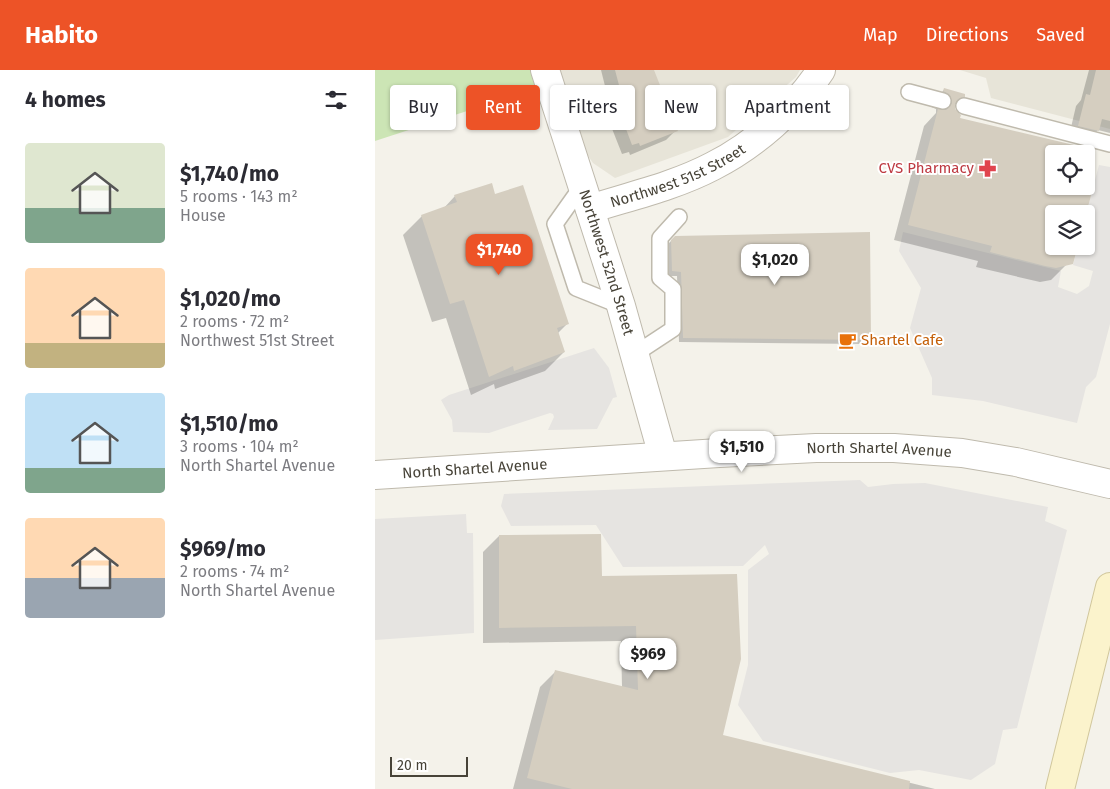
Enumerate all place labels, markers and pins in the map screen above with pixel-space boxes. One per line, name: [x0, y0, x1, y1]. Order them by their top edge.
pharmacy icon: CVS Pharmacy: [978, 158, 998, 178]
place label: CVS Pharmacy: [879, 159, 975, 177]
pin: $1,740: [458, 234, 540, 276]
pin: $1,020: [734, 244, 816, 286]
cafe icon: Shartel Cafe: [837, 330, 857, 350]
place label: Shartel Cafe: [861, 331, 943, 349]
pin: $1,510: [701, 430, 783, 473]
pin: $969: [618, 638, 678, 680]

